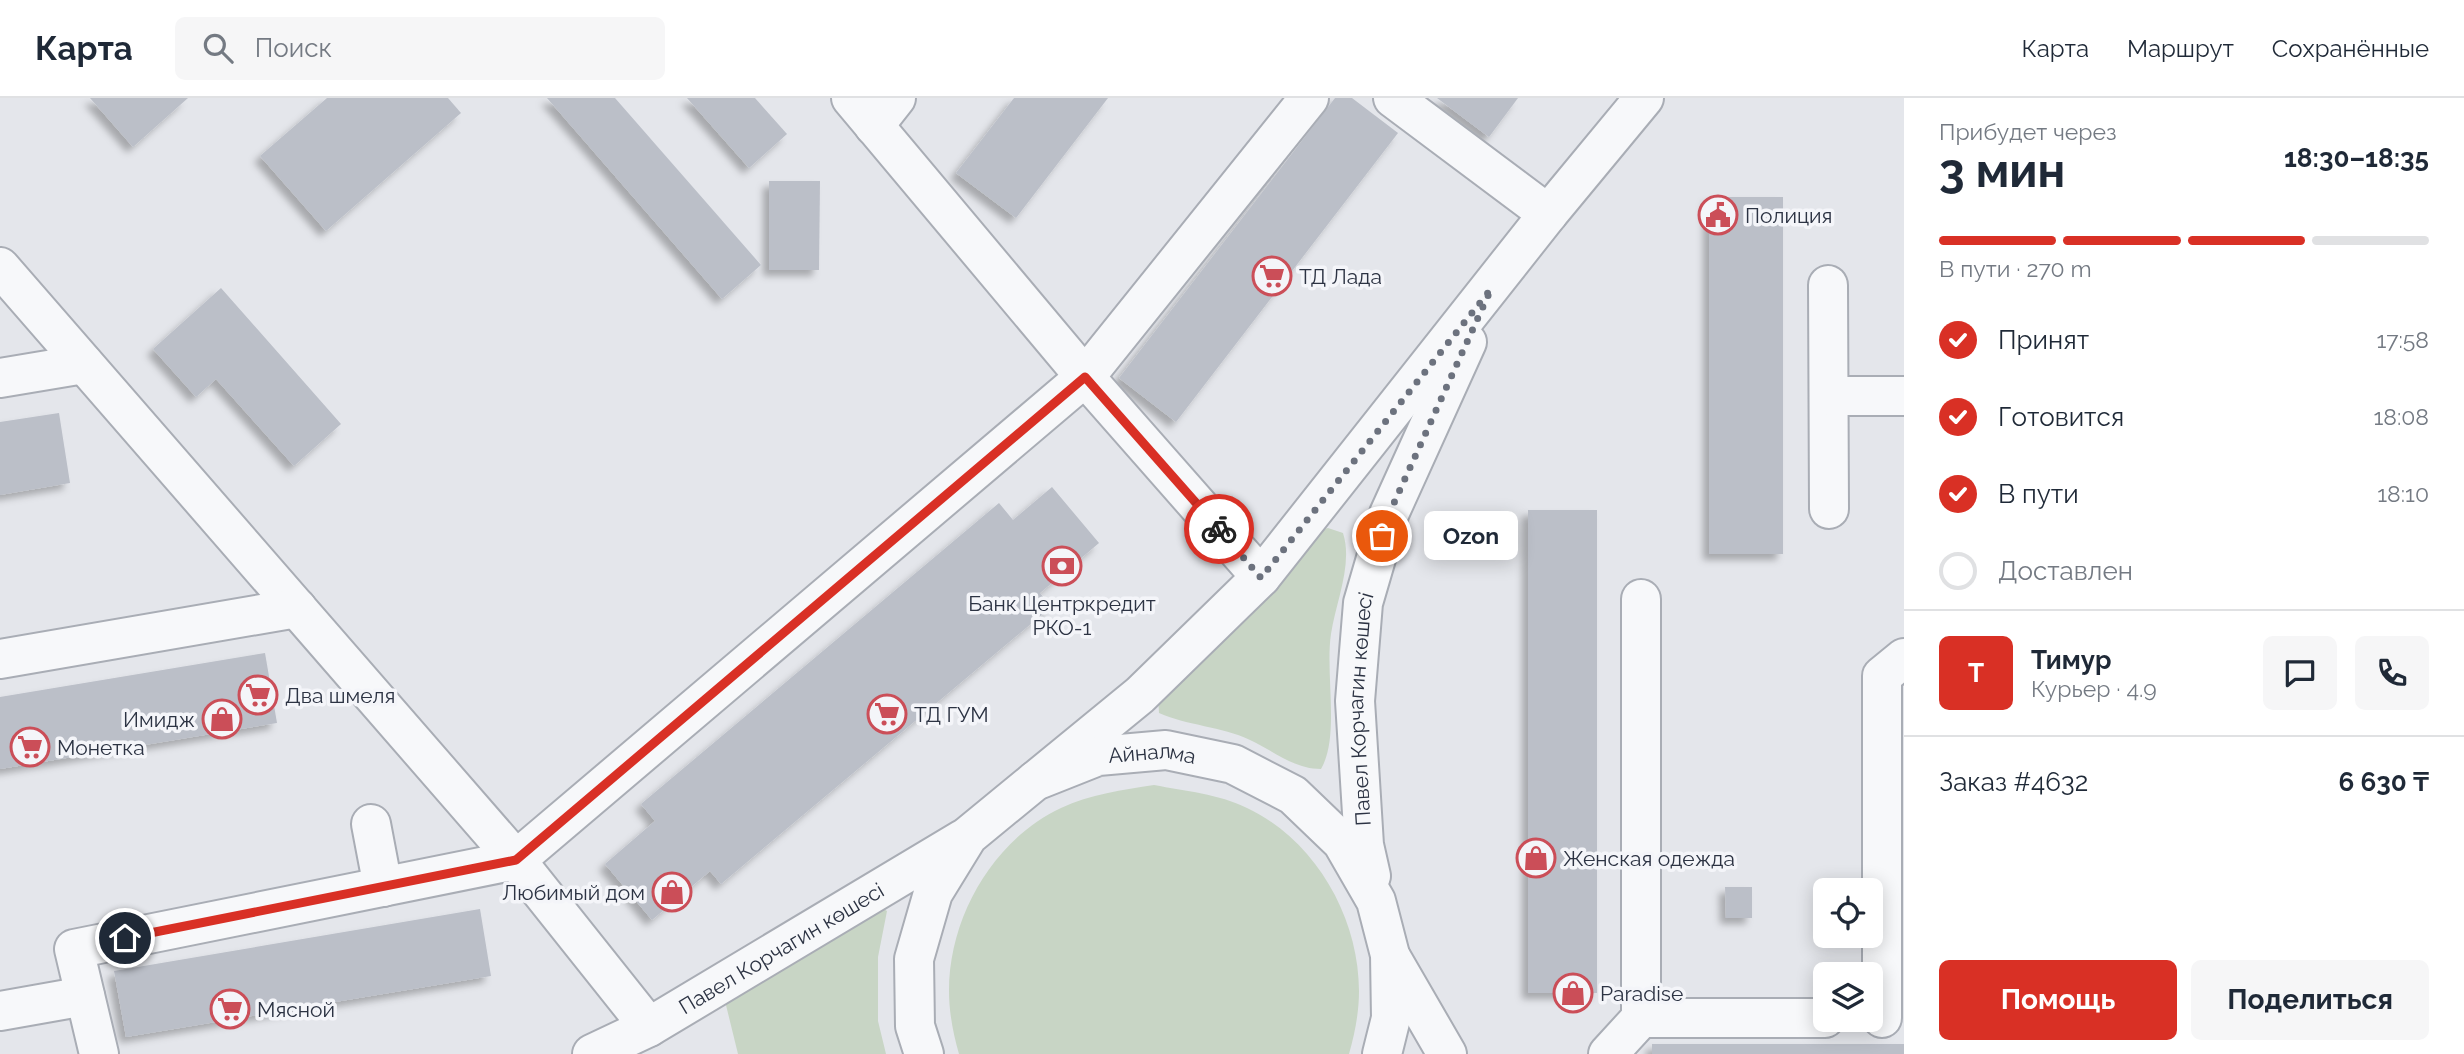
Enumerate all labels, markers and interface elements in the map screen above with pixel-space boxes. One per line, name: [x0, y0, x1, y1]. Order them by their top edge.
search box: [175, 17, 665, 80]
text: Карта: [35, 29, 133, 68]
icon: search: [199, 29, 237, 67]
text: Поиск: [255, 33, 332, 63]
text: Карта: [2021, 34, 2089, 63]
text: Маршрут: [2127, 34, 2234, 63]
text: Сохранённые: [2272, 34, 2429, 63]
text: Прибудет через: [1939, 118, 2117, 145]
text: 18:30–18:35: [2284, 143, 2429, 173]
text: 3 мин: [1939, 144, 2065, 198]
public building icon: Полиция: [1697, 194, 1739, 236]
place label: Полиция: [1745, 203, 1832, 228]
supermarket icon: ТД Лада: [1251, 255, 1293, 297]
text: В пути · 270 m: [1939, 255, 2092, 282]
place label: ТД Лада: [1299, 264, 1382, 289]
icon: check: [1939, 321, 1977, 359]
text: Принят: [1998, 325, 2089, 355]
text: 17:58: [2376, 326, 2429, 353]
icon: check: [1939, 398, 1977, 436]
text: Готовится: [1998, 402, 2124, 432]
text: 18:08: [2373, 403, 2429, 430]
icon: check: [1939, 475, 1977, 513]
text: В пути: [1998, 479, 2079, 509]
text: 18:10: [2377, 480, 2429, 507]
courier: [1184, 494, 1254, 564]
pin: [1352, 506, 1412, 566]
icon: bike: [1200, 510, 1238, 548]
callout: Ozon: [1424, 512, 1518, 560]
icon: bag: [1363, 517, 1401, 555]
text: Ozon: [1443, 522, 1499, 549]
bank icon: Банк Центркредит РКО-1: [1041, 545, 1083, 587]
text: Доставлен: [1998, 556, 2133, 586]
street label: Павел Корчагин көшесі: [1342, 589, 1378, 827]
place label: Банк Центркредит РКО-1: [968, 591, 1156, 640]
button: chat: [2263, 636, 2337, 710]
button: phone: [2355, 636, 2429, 710]
text: Тимур: [2031, 645, 2111, 675]
text: Т: [1968, 658, 1984, 688]
supermarket icon: Два шмеля: [237, 674, 279, 716]
text: Курьер · 4.9: [2031, 675, 2157, 702]
place label: Два шмеля: [285, 683, 395, 708]
supermarket icon: ТД ГУМ: [866, 693, 908, 735]
shop icon: Имидж: [201, 698, 243, 740]
place label: ТД ГУМ: [914, 702, 989, 727]
place label: Имидж: [123, 707, 195, 732]
supermarket icon: Монетка: [9, 726, 51, 768]
place label: Монетка: [57, 735, 145, 760]
street label: Айналма: [1107, 737, 1198, 768]
text: Заказ #4632: [1939, 767, 2088, 797]
text: 6 630 ₸: [2339, 767, 2429, 797]
shop icon: Женская одежда: [1515, 837, 1557, 879]
place label: Женская одежда: [1563, 846, 1735, 871]
shop icon: Любимый дом: [651, 871, 693, 913]
street label: Павел Корчагин көшесі: [674, 877, 888, 1019]
map controls: [1813, 878, 1883, 1032]
button: locate: [1813, 878, 1883, 948]
place label: Любимый дом: [502, 880, 645, 905]
pin: [95, 908, 155, 968]
icon: home: [106, 919, 144, 957]
button: Помощь: [1939, 960, 2177, 1040]
button: Поделиться: [2191, 960, 2429, 1040]
button: layers: [1813, 962, 1883, 1032]
shop icon: Paradise: [1552, 972, 1594, 1014]
place label: Paradise: [1600, 981, 1683, 1006]
supermarket icon: Мясной: [209, 988, 251, 1030]
place label: Мясной: [257, 997, 335, 1022]

